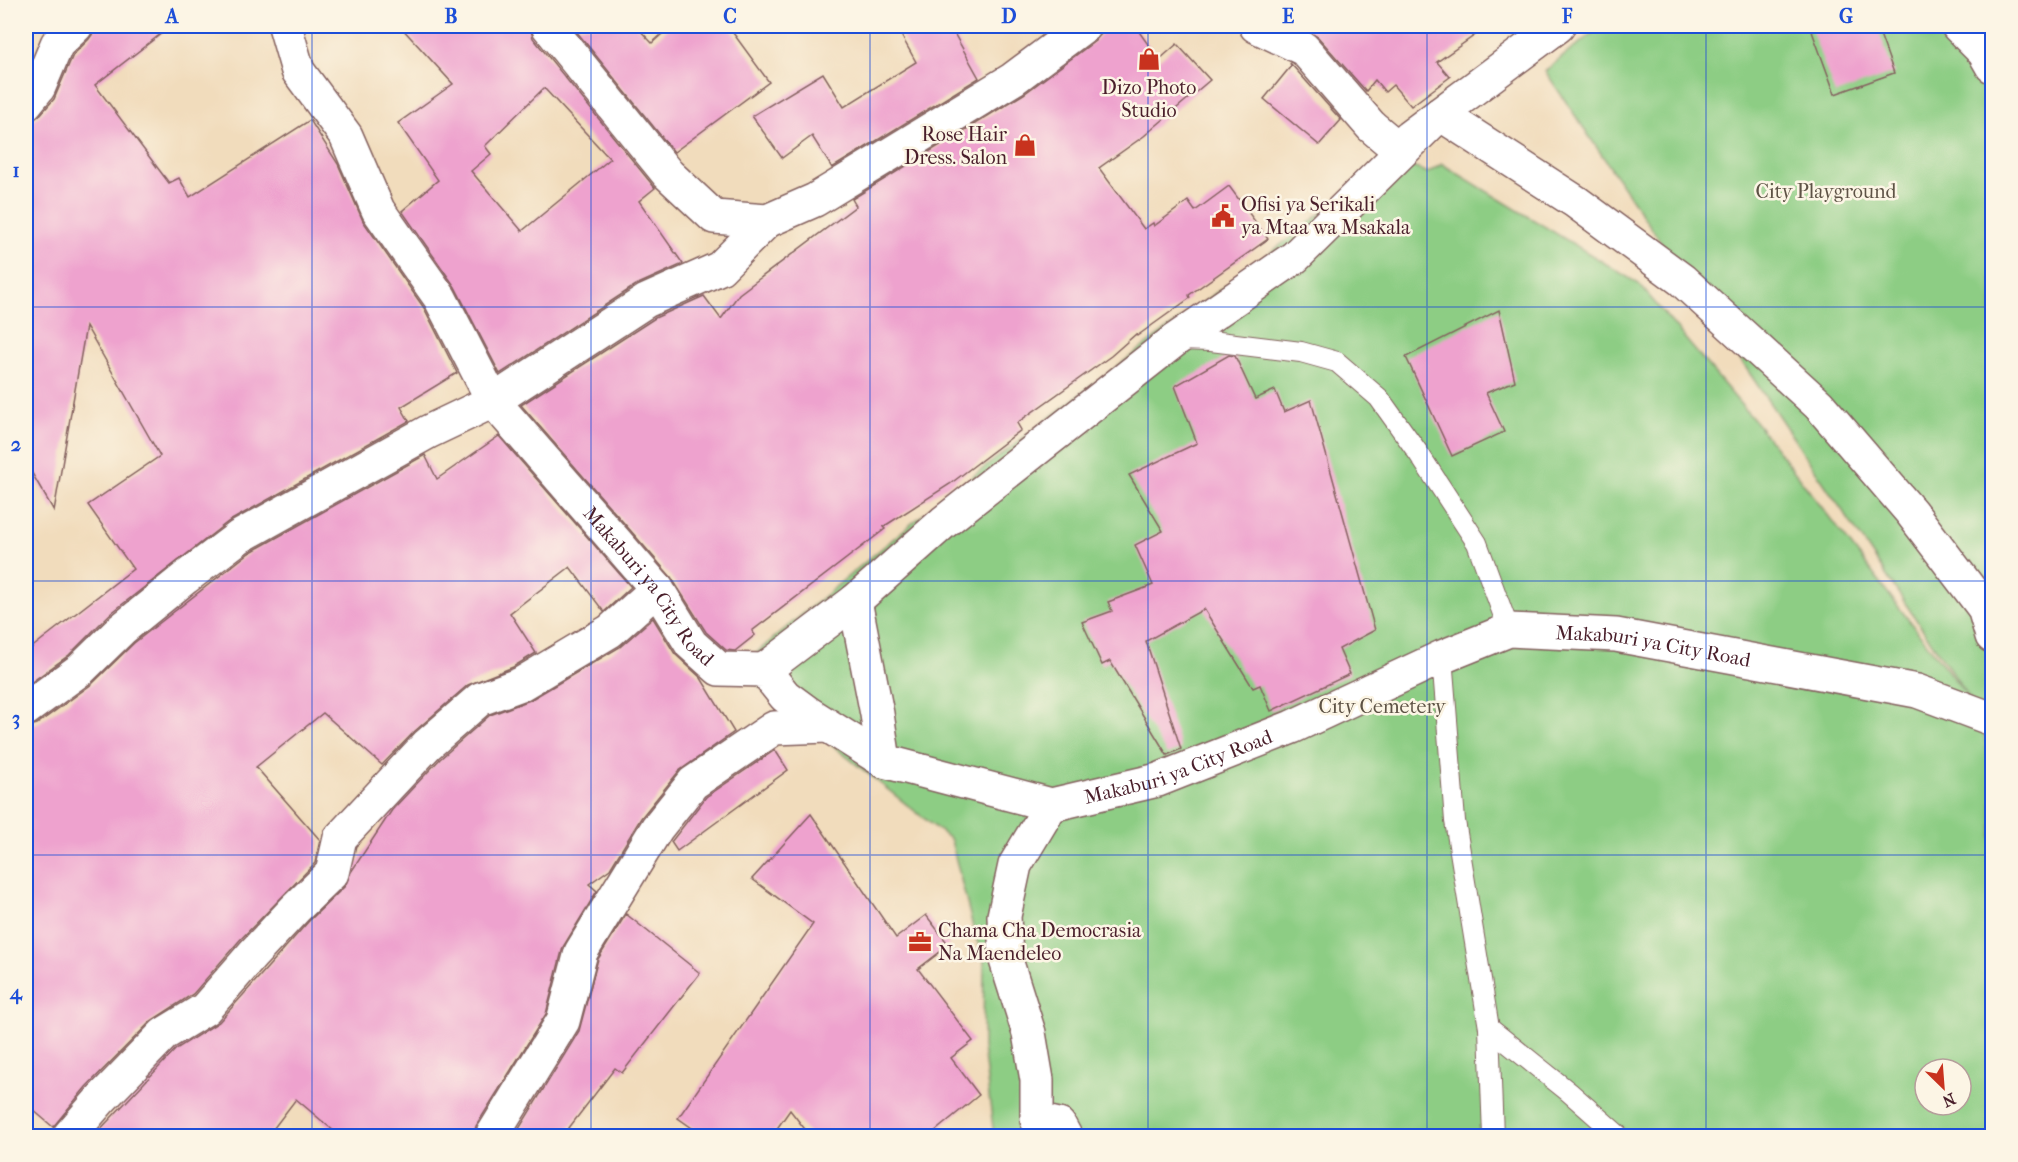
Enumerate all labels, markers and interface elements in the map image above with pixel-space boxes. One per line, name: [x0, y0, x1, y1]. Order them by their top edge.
text: A: [164, 5, 180, 28]
text: B: [444, 5, 458, 28]
text: C: [723, 5, 737, 28]
text: D: [1001, 5, 1017, 28]
text: E: [1282, 5, 1294, 28]
text: F: [1561, 5, 1573, 28]
text: G: [1839, 5, 1853, 28]
shop icon: Dizo Photo Studio: [1136, 46, 1162, 72]
place label: Dizo Photo Studio: [1102, 76, 1196, 122]
place label: Rose Hair Dress. Salon: [904, 123, 1007, 169]
shop icon: Rose Hair Dress. Salon: [1012, 132, 1038, 158]
text: 1: [12, 159, 20, 182]
park label: City Playground: [1756, 180, 1898, 203]
place label: Ofisi ya Serikali ya Mtaa wa Msakala: [1241, 193, 1411, 239]
public building icon: Ofisi ya Serikali ya Mtaa wa Msakala: [1210, 203, 1236, 229]
text: 2: [11, 433, 21, 456]
street label: Makaburi ya City Road: [579, 502, 719, 671]
street label: Makaburi ya City Road: [1555, 621, 1754, 672]
park label: City Cemetery: [1318, 695, 1447, 718]
text: 3: [12, 707, 20, 730]
street label: Makaburi ya City Road: [1082, 724, 1276, 808]
place label: Chama Cha Democrasia Na Maendeleo: [938, 919, 1142, 965]
office icon: Chama Cha Democrasia Na Maendeleo: [907, 929, 933, 955]
text: 4: [9, 981, 23, 1005]
north arrow: [1913, 1057, 1973, 1117]
text: N: [1939, 1089, 1959, 1112]

